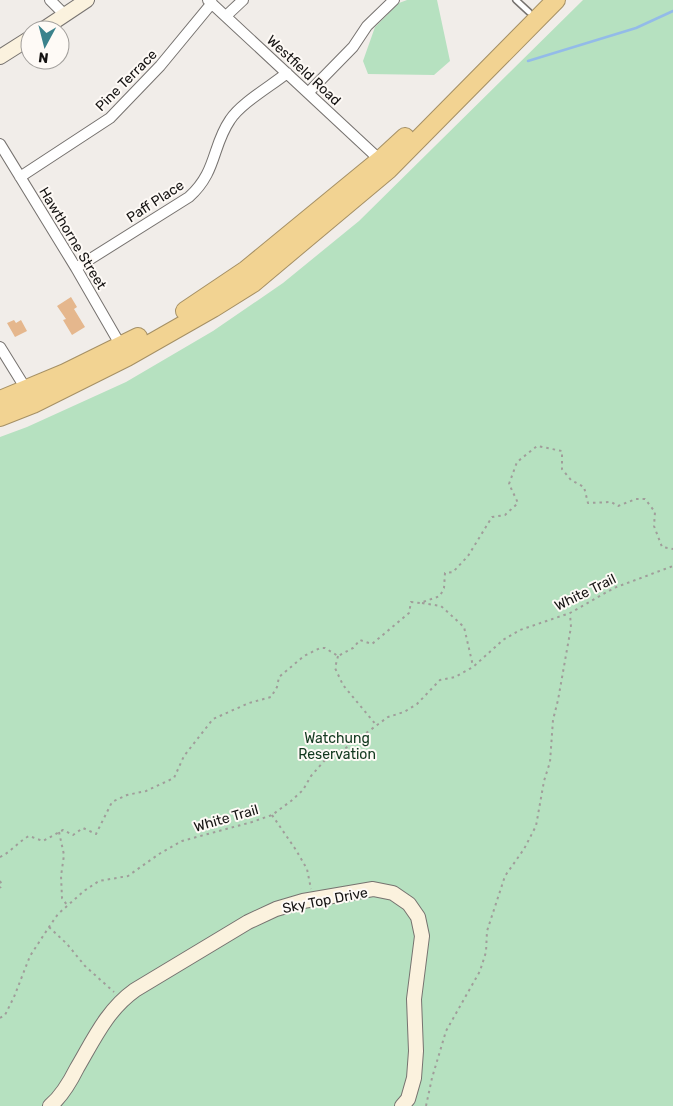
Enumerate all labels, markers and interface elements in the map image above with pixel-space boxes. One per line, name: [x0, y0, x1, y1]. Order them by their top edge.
north arrow: [20, 20, 70, 70]
street label: Westfield Road: [263, 32, 344, 109]
street label: Pine Terrace: [92, 46, 161, 115]
text: N: [37, 48, 50, 66]
street label: Paff Place: [123, 177, 187, 226]
street label: Hawthorne Street: [35, 184, 110, 293]
street label: White Trail: [552, 570, 619, 615]
park label: Watchung Reservation: [298, 730, 376, 763]
street label: White Trail: [192, 801, 260, 836]
street label: Sky Top Drive: [281, 884, 369, 917]

